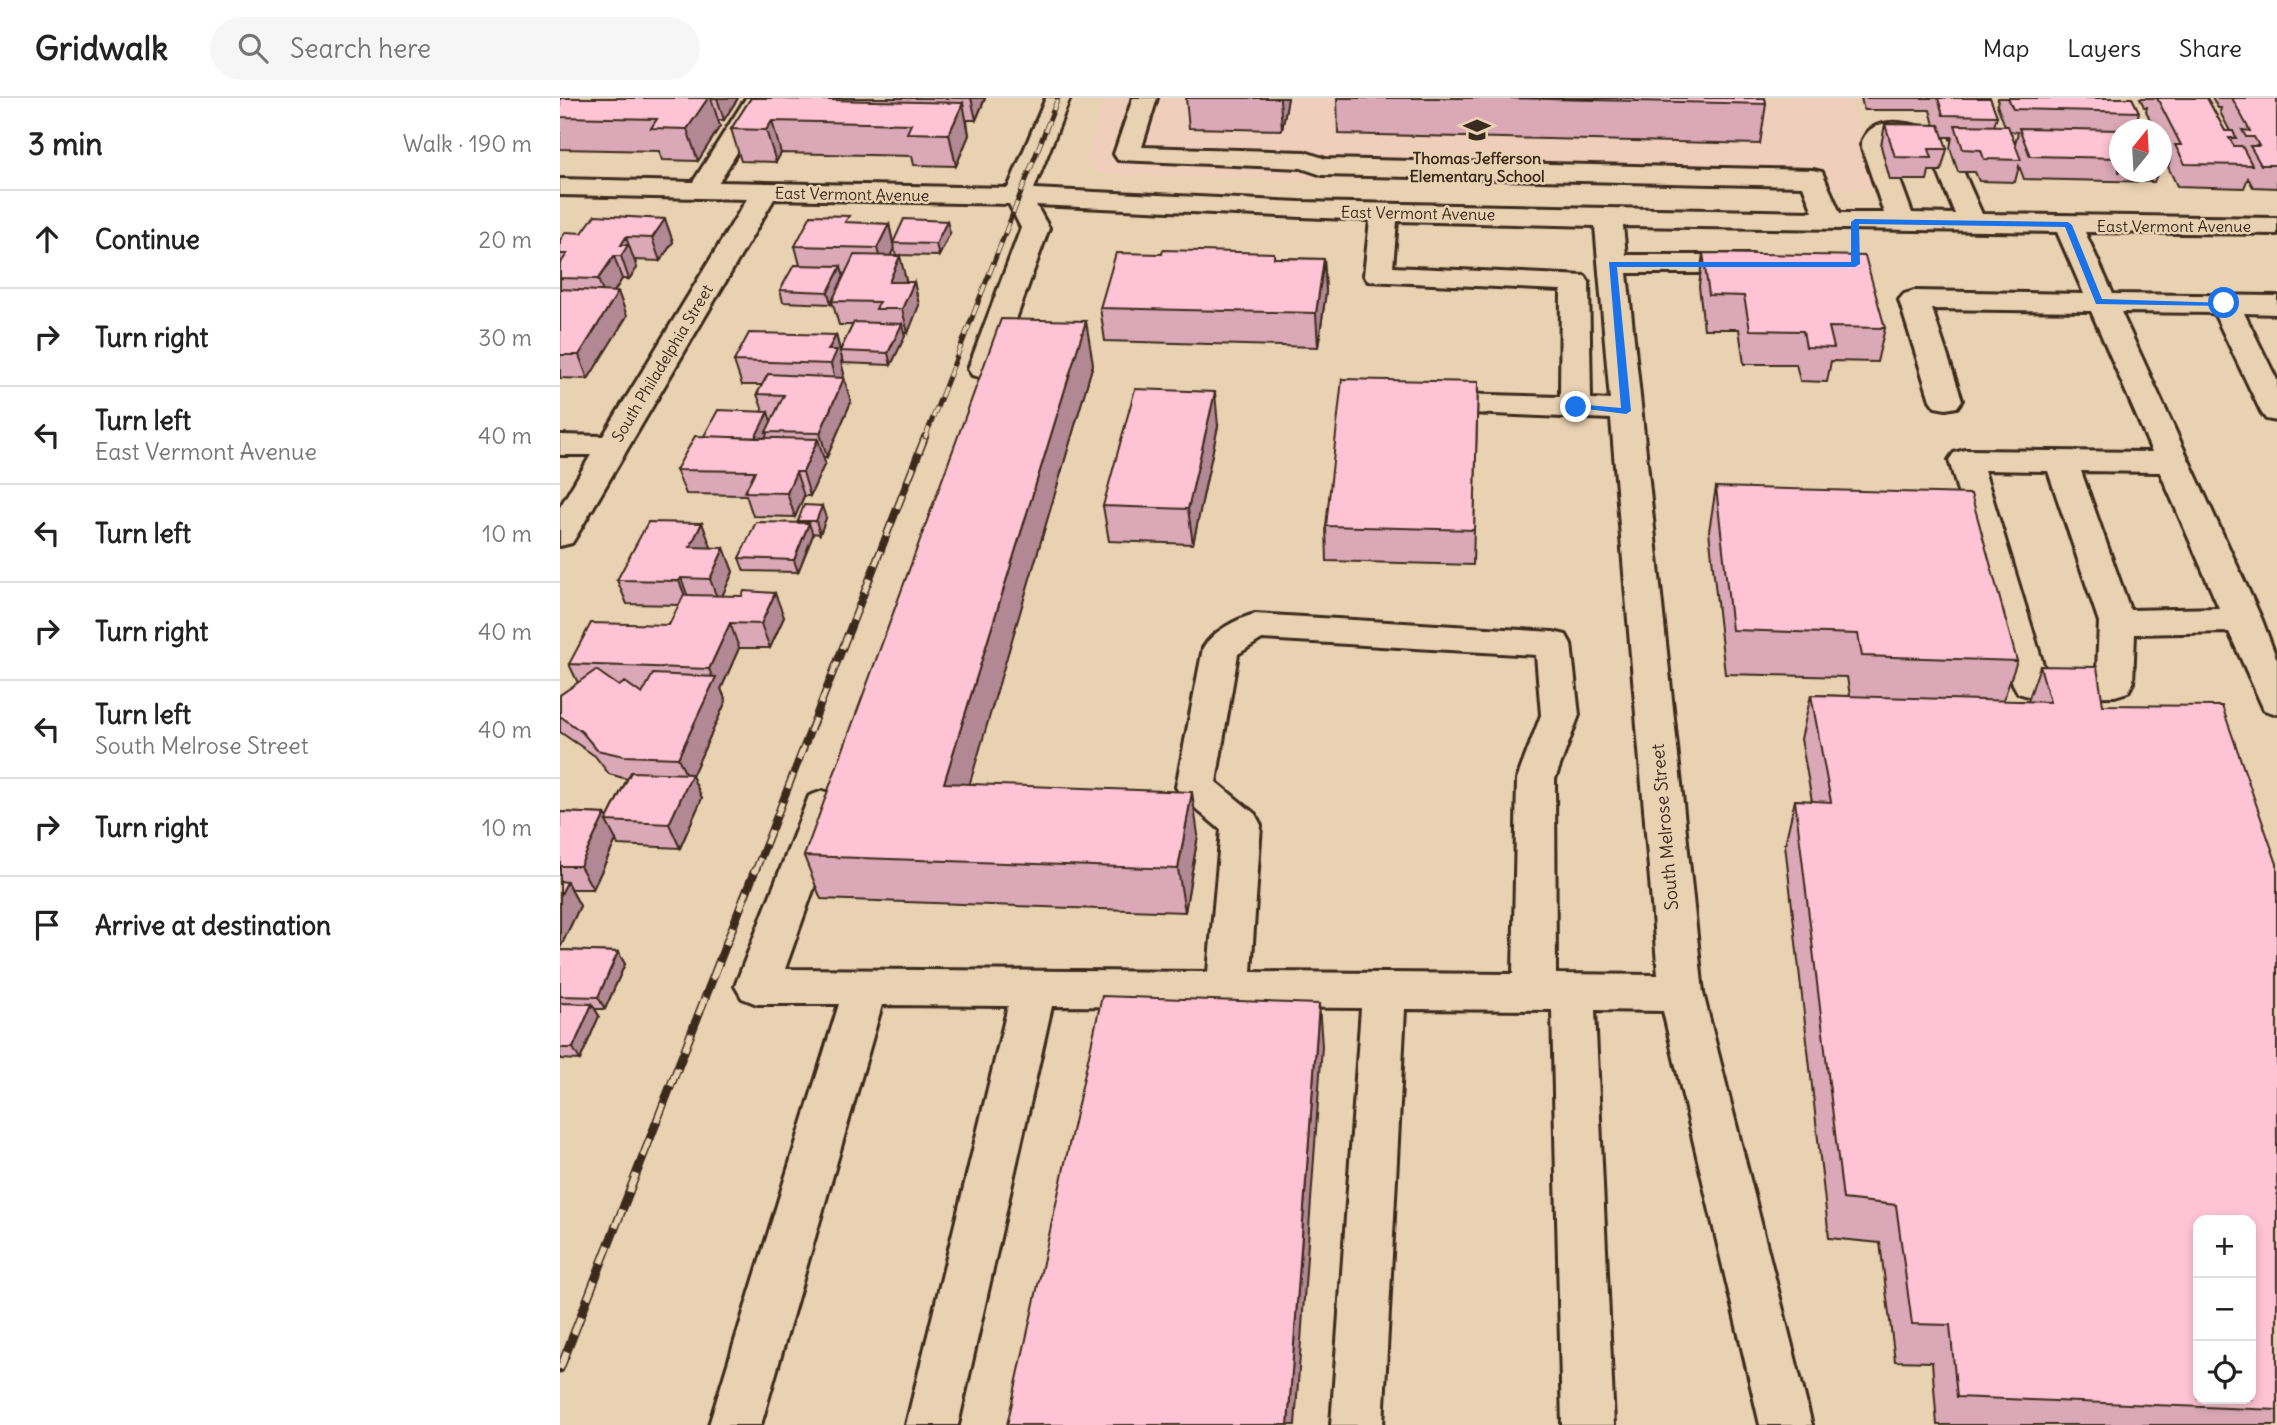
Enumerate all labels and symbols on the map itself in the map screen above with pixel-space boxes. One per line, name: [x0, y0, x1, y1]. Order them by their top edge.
school or university icon: Thomas Jefferson Elementary School: [1462, 115, 1492, 145]
north arrow: [2109, 119, 2172, 182]
place label: Thomas Jefferson Elementary School: [1409, 148, 1545, 187]
street label: East Vermont Avenue: [775, 183, 929, 205]
street label: East Vermont Avenue: [1341, 202, 1495, 224]
street label: East Vermont Avenue: [2097, 216, 2251, 236]
street label: South Philadelphia Street: [607, 280, 717, 445]
route start: [2208, 287, 2239, 318]
route end: [1560, 391, 1591, 422]
street label: South Melrose Street: [1646, 743, 1683, 911]

